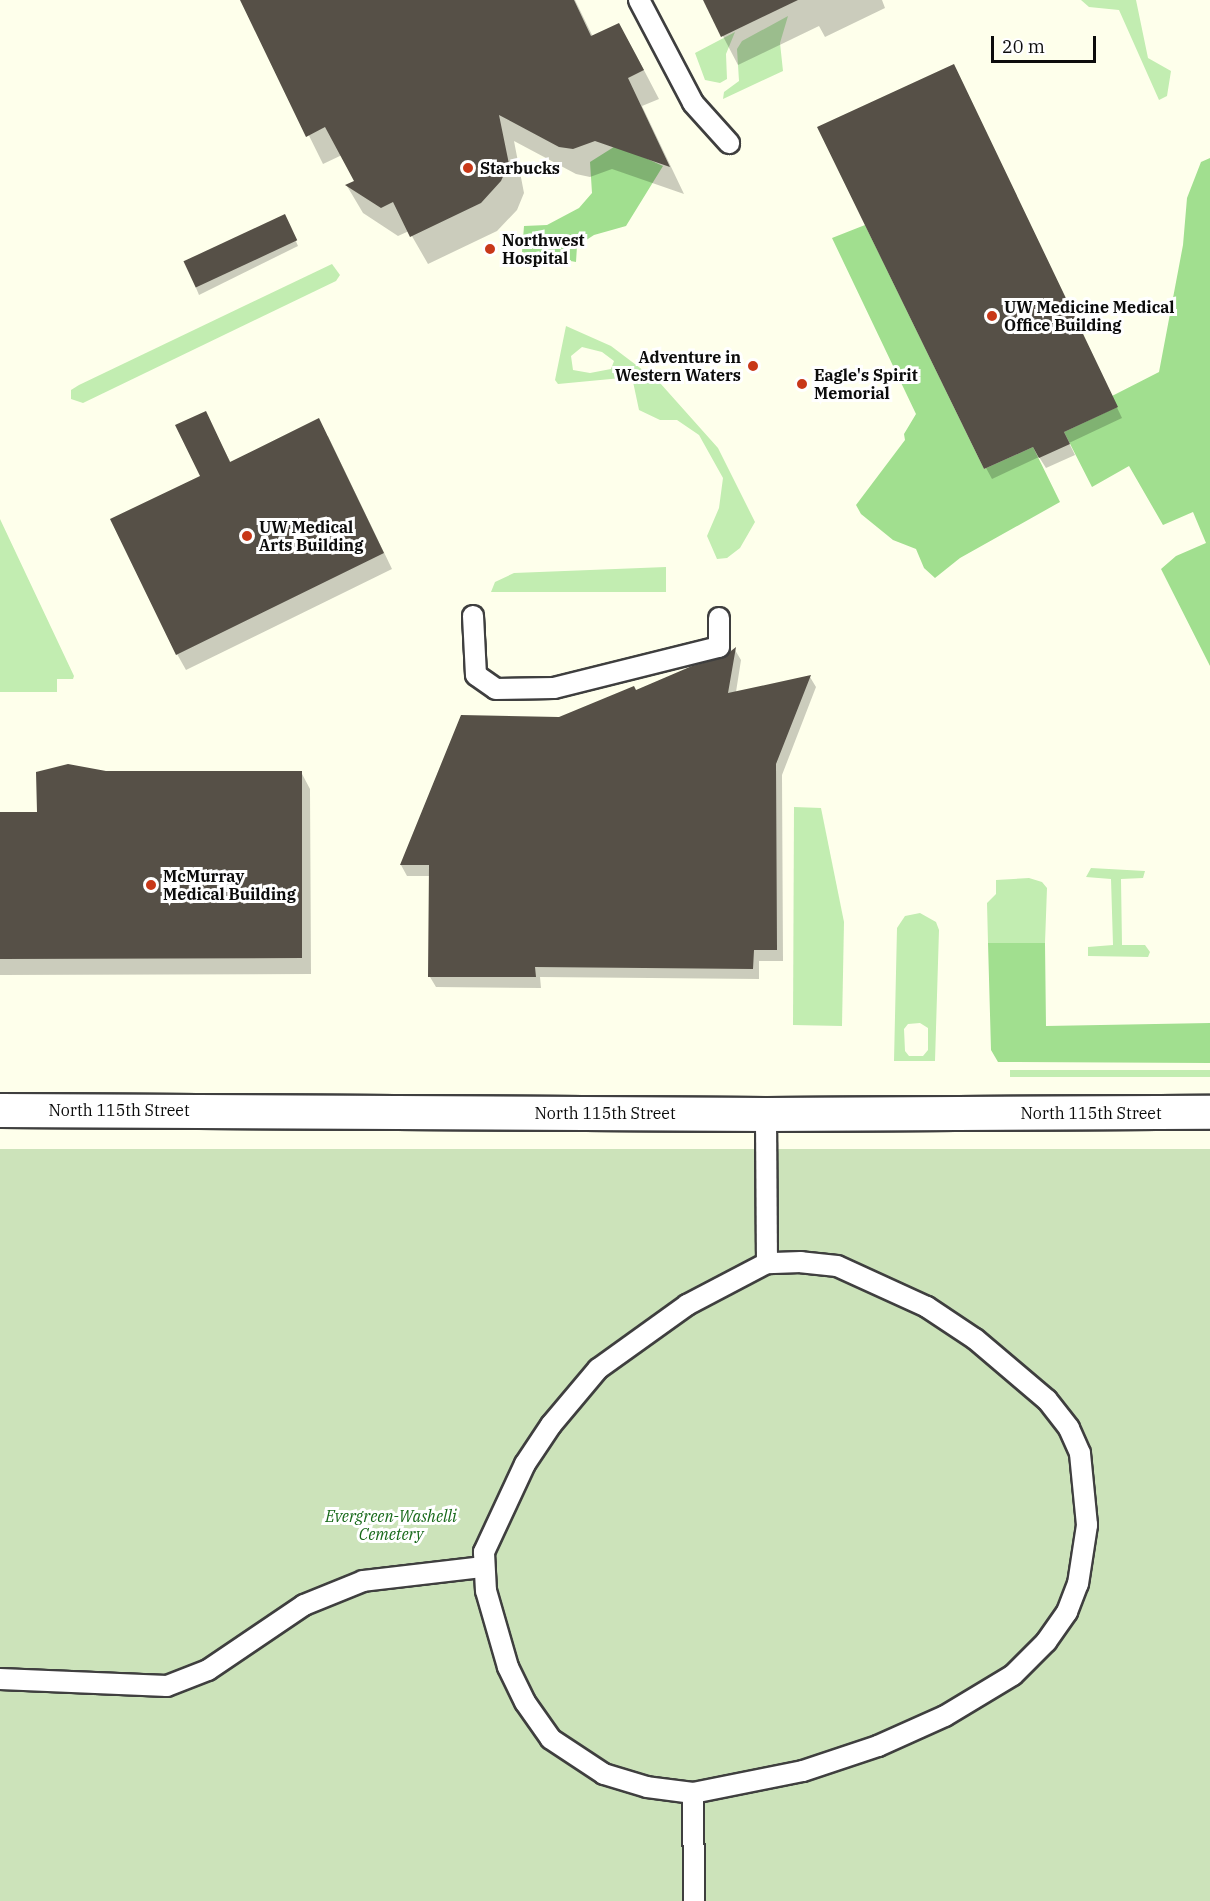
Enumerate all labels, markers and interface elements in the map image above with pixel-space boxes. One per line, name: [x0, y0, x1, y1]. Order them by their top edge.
scale bar: [994, 24, 1099, 62]
text: 20 m: [1002, 35, 1045, 58]
place label: Starbucks: [480, 158, 560, 178]
marker: Starbucks: [461, 161, 475, 175]
place label: Northwest Hospital: [502, 230, 585, 268]
marker: Northwest Hospital: [483, 242, 497, 256]
place label: UW Medicine Medical Office Building: [1004, 297, 1175, 335]
marker: UW Medicine Medical Office Building: [985, 309, 999, 323]
place label: Adventure in Western Waters: [615, 347, 741, 385]
marker: Adventure in Western Waters: [746, 359, 760, 373]
place label: Eagle's Spirit Memorial: [814, 365, 918, 403]
marker: Eagle's Spirit Memorial: [795, 377, 809, 391]
place label: UW Medical Arts Building: [259, 517, 363, 555]
marker: UW Medical Arts Building: [240, 529, 254, 543]
place label: McMurray Medical Building: [163, 866, 296, 904]
marker: McMurray Medical Building: [144, 878, 158, 892]
street label: North 115th Street: [48, 1100, 190, 1120]
street label: North 115th Street: [534, 1103, 676, 1123]
street label: North 115th Street: [1020, 1103, 1162, 1123]
park label: Evergreen-Washelli Cemetery: [325, 1506, 457, 1544]

